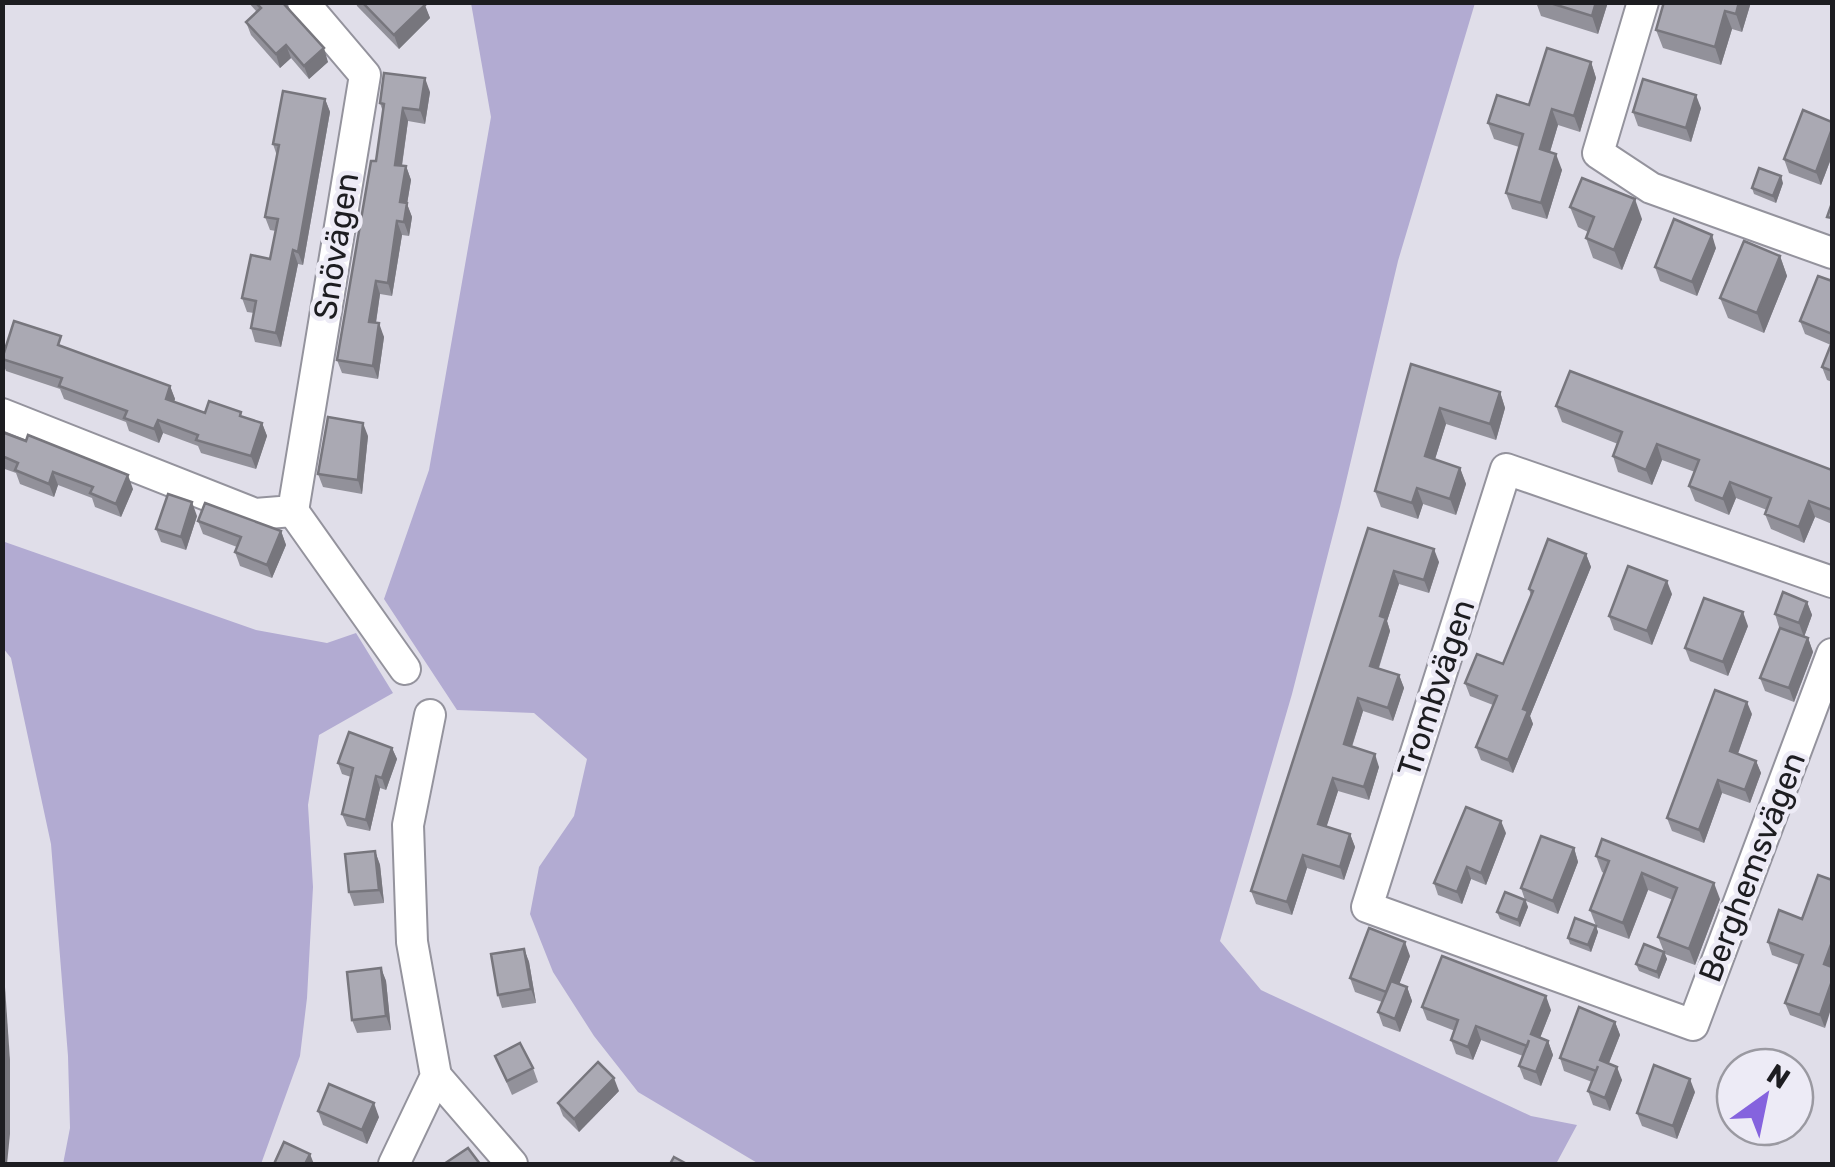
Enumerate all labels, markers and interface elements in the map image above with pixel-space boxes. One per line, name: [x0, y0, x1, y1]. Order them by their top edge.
street label: Snövägen: [306, 170, 366, 322]
street label: Trombvägen: [1389, 595, 1483, 781]
street label: Berghemsvägen: [1691, 747, 1813, 987]
north arrow: [1715, 1047, 1815, 1147]
text: N: [1761, 1057, 1796, 1096]

